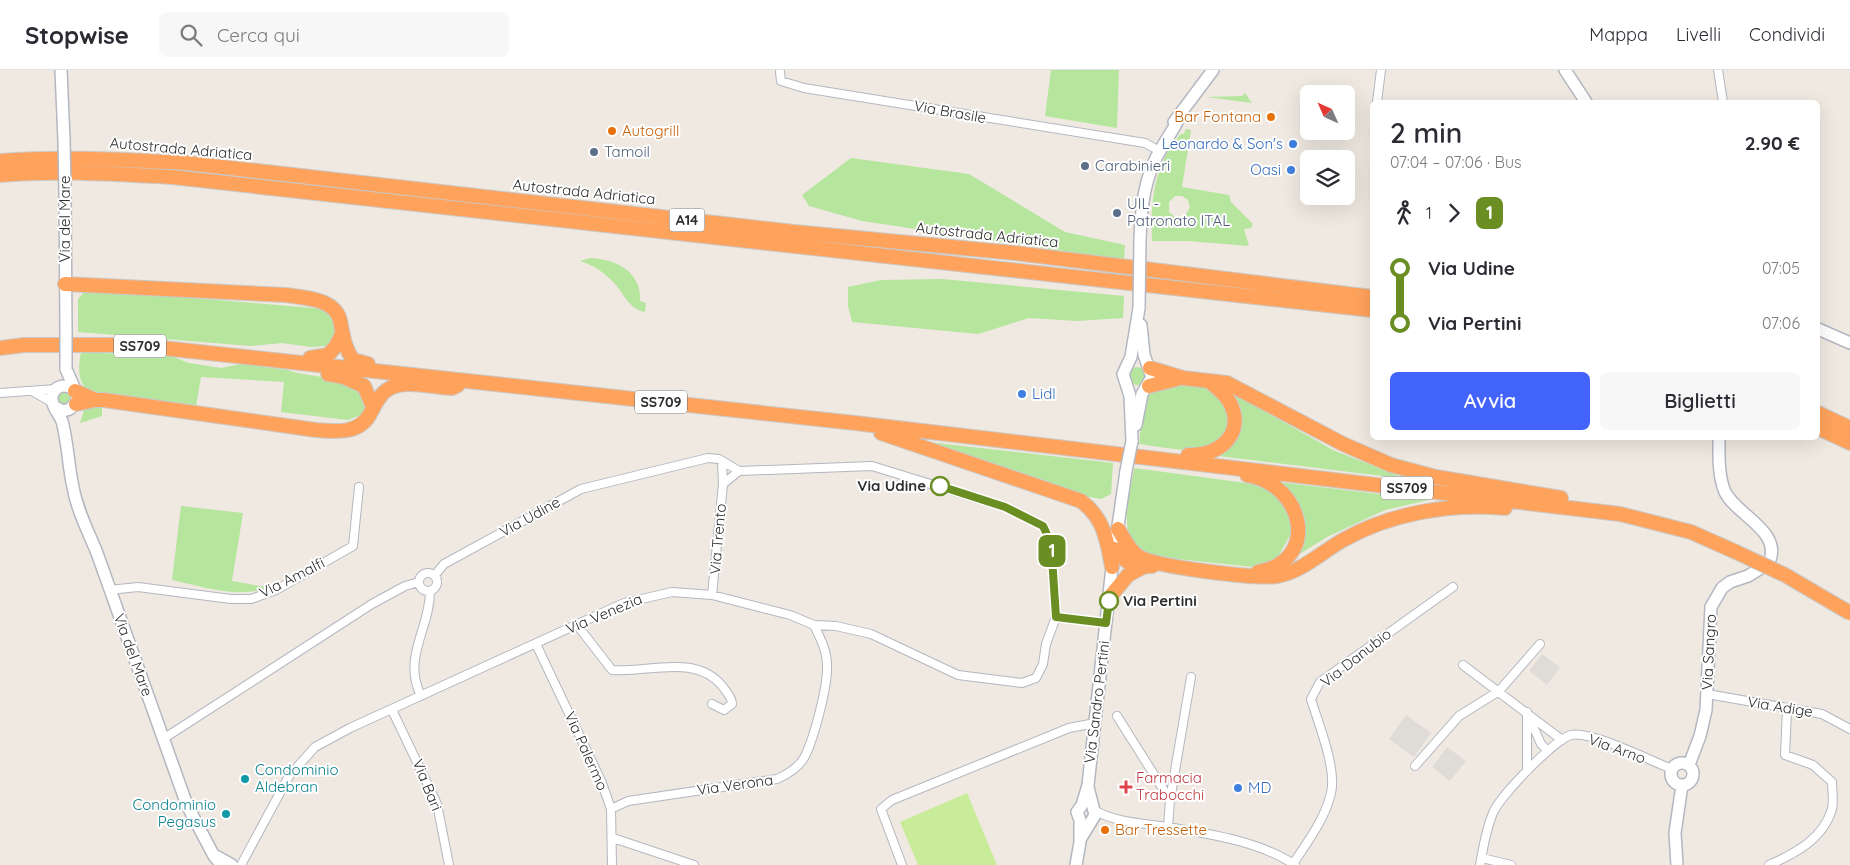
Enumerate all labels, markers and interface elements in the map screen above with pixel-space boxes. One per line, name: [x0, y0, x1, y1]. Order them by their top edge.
search box: [159, 12, 509, 57]
text: Stopwise: [25, 20, 129, 50]
icon: search: [177, 21, 205, 49]
text: Cerca qui: [217, 23, 300, 47]
text: Mappa: [1589, 23, 1648, 46]
text: Livelli: [1676, 23, 1721, 46]
text: Condividi: [1749, 23, 1825, 46]
north arrow: [1300, 85, 1355, 140]
map controls: [1300, 85, 1355, 205]
street label: Via Brasile: [913, 96, 988, 127]
place label: Bar Fontana: [1174, 107, 1261, 126]
marker: Bar Fontana: [1265, 111, 1277, 123]
text: 2 min: [1390, 115, 1462, 150]
place label: Autogrill: [622, 121, 679, 140]
marker: Autogrill: [606, 125, 618, 137]
text: 2.90 €: [1745, 131, 1800, 155]
street label: Autostrada Adriatica: [109, 133, 253, 164]
place label: Leonardo & Son's: [1162, 134, 1283, 153]
marker: Leonardo & Son's: [1287, 138, 1299, 150]
place label: Tamoil: [604, 142, 650, 161]
marker: Tamoil: [588, 146, 600, 158]
button: layers: [1300, 150, 1355, 205]
text: 07:04 – 07:06 · Bus: [1390, 152, 1522, 172]
place label: Carabinieri: [1095, 156, 1170, 175]
marker: Carabinieri: [1079, 160, 1091, 172]
place label: Oasi: [1250, 160, 1281, 179]
marker: Oasi: [1285, 164, 1297, 176]
street label: Autostrada Adriatica: [512, 175, 656, 208]
street label: Via del Mare: [55, 176, 74, 262]
place label: UIL - Patronato ITAL: [1127, 194, 1230, 230]
icon: walk: [1390, 199, 1418, 227]
icon: forward: [1440, 199, 1468, 227]
text: 1: [1486, 201, 1493, 224]
text: 1: [1426, 203, 1432, 223]
marker: UIL - Patronato ITAL: [1111, 207, 1123, 219]
road number: A14: [670, 208, 704, 232]
street label: Autostrada Adriatica: [915, 218, 1059, 251]
text: Via Udine: [1428, 256, 1515, 280]
text: 07:05: [1762, 258, 1800, 278]
text: Via Pertini: [1428, 311, 1521, 335]
text: 07:06: [1762, 313, 1800, 333]
road number: SS709: [114, 334, 166, 358]
button: Avvia: [1390, 372, 1590, 430]
button: Biglietti: [1600, 372, 1800, 430]
place label: Lidl: [1032, 384, 1056, 403]
marker: Lidl: [1016, 388, 1028, 400]
road number: SS709: [635, 391, 687, 414]
place label: Via Udine: [857, 476, 926, 495]
marker: Via Udine: [930, 476, 950, 496]
road number: SS709: [1381, 476, 1433, 499]
street label: Via Udine: [496, 492, 563, 541]
street label: Via Trento: [705, 503, 730, 575]
line badge: 1: [1036, 535, 1068, 567]
text: 1: [1048, 539, 1056, 562]
street label: Via Amalfi: [256, 553, 328, 602]
street label: Via Venezia: [563, 589, 645, 638]
marker: Via Pertini: [1099, 591, 1119, 611]
place label: Via Pertini: [1123, 591, 1197, 610]
street label: Via del Mare: [110, 611, 157, 699]
street label: Via Sangro: [1697, 613, 1720, 691]
street label: Via Danubio: [1316, 624, 1395, 691]
street label: Via Sandro Pertini: [1080, 640, 1113, 764]
street label: Via Adige: [1746, 692, 1814, 721]
street label: Via Palermo: [561, 708, 612, 793]
street label: Via Arno: [1586, 729, 1648, 768]
street label: Via Bari: [408, 756, 446, 814]
place label: Condominio Aldebran: [255, 760, 339, 796]
place label: Farmacia Trabocchi: [1136, 768, 1204, 804]
street label: Via Verona: [696, 770, 774, 799]
marker: Condominio Aldebran: [239, 773, 251, 785]
place label: MD: [1248, 778, 1271, 797]
marker: Farmacia Trabocchi: [1120, 781, 1132, 793]
marker: MD: [1232, 782, 1244, 794]
place label: Condominio Pegasus: [132, 795, 216, 831]
marker: Condominio Pegasus: [220, 808, 232, 820]
place label: Bar Tressette: [1115, 820, 1207, 839]
marker: Bar Tressette: [1099, 824, 1111, 836]

